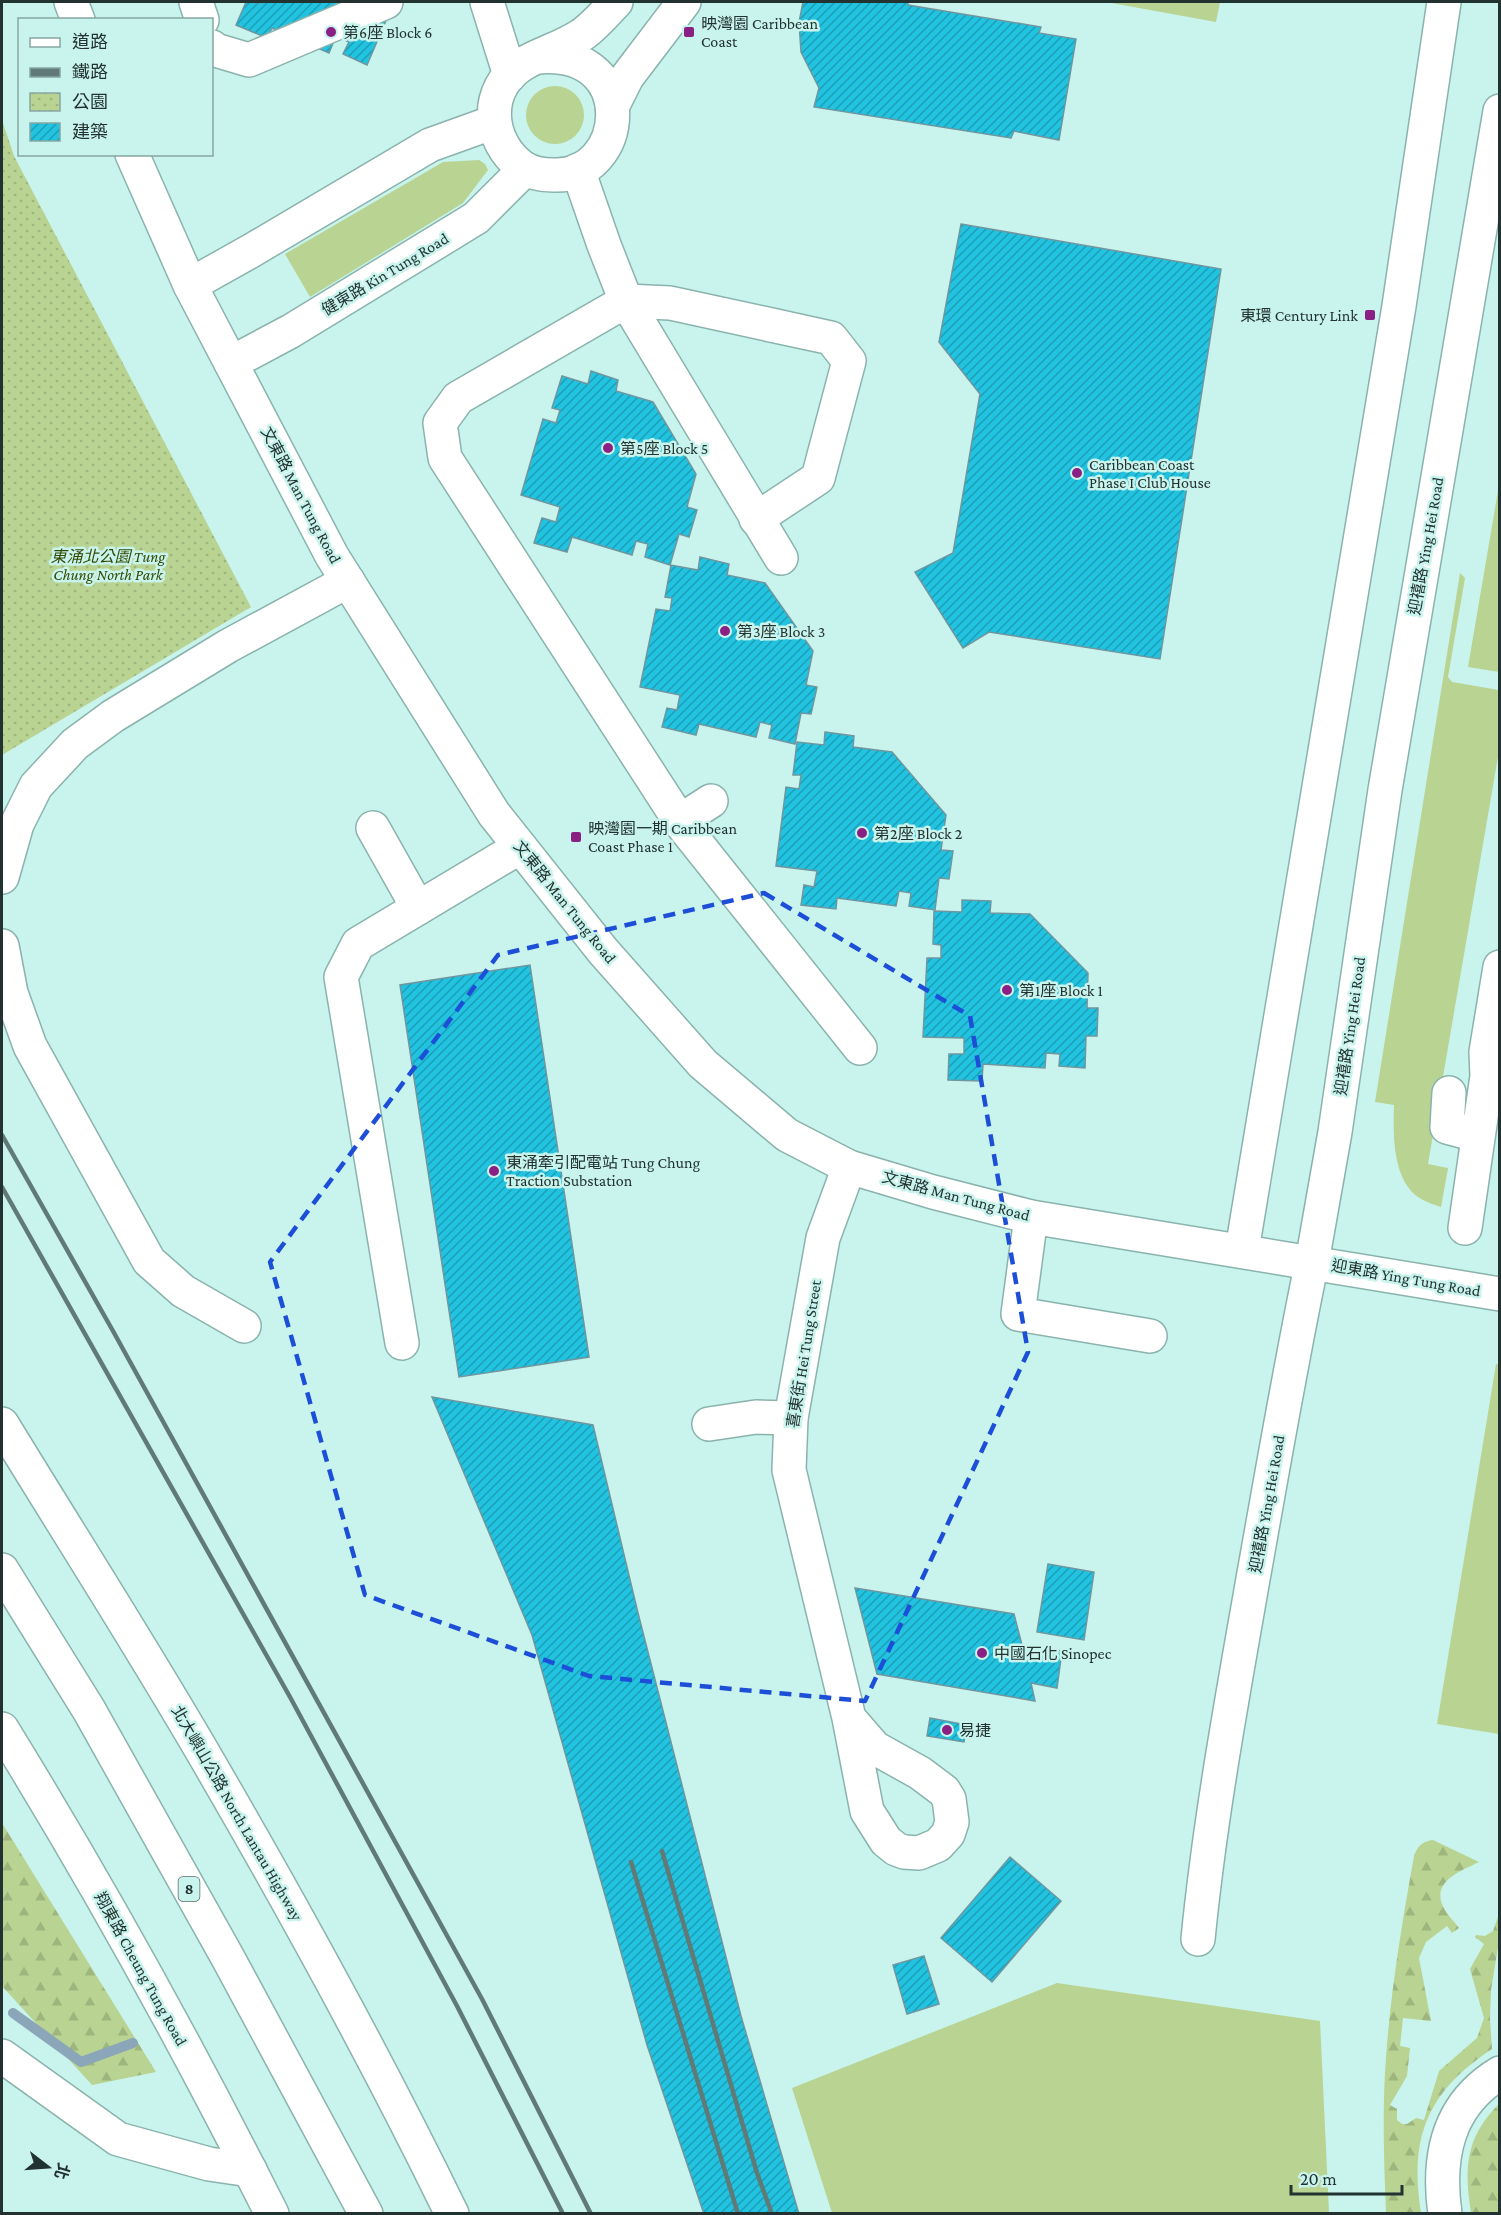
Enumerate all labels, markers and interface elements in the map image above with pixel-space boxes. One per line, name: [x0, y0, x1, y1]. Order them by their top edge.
place label: 映灣園 Caribbean Coast: [701, 15, 819, 50]
legend: [18, 18, 213, 156]
place label: 第6座 Block 6: [343, 24, 432, 41]
marker: 第6座 Block 6: [324, 25, 338, 39]
marker: 映灣園 Caribbean Coast: [682, 25, 696, 39]
text: 道路: [72, 32, 108, 52]
text: 鐵路: [72, 62, 108, 82]
text: 公園: [72, 92, 108, 112]
text: 建築: [72, 122, 108, 142]
street label: 健東路 Kin Tung Road: [319, 229, 452, 319]
place label: 東環 Century Link: [1240, 307, 1358, 325]
marker: 東環 Century Link: [1363, 308, 1377, 322]
street label: 文東路 Man Tung Road: [257, 424, 344, 567]
place label: 第5座 Block 5: [620, 440, 708, 457]
marker: 第5座 Block 5: [601, 441, 615, 455]
place label: Caribbean Coast Phase I Club House: [1089, 456, 1211, 491]
marker: Caribbean Coast Phase I Club House: [1070, 466, 1084, 480]
street label: 迎禧路 Ying Hei Road: [1406, 475, 1448, 616]
park label: 東涌北公園 Tung Chung North Park: [51, 548, 166, 584]
place label: 第3座 Block 3: [737, 623, 825, 640]
marker: 第3座 Block 3: [718, 624, 732, 638]
place label: 映灣園一期 Caribbean Coast Phase 1: [588, 820, 738, 855]
place label: 第2座 Block 2: [874, 825, 963, 842]
marker: 第2座 Block 2: [855, 826, 869, 840]
marker: 映灣園一期 Caribbean Coast Phase 1: [569, 830, 583, 844]
street label: 文東路 Man Tung Road: [510, 838, 620, 968]
street label: 迎禧路 Ying Hei Road: [1332, 955, 1369, 1096]
place label: 第1座 Block 1: [1019, 982, 1103, 999]
marker: 第1座 Block 1: [1000, 983, 1014, 997]
place label: 東涌牽引配電站 Tung Chung Traction Substation: [506, 1154, 701, 1189]
marker: 東涌牽引配電站 Tung Chung Traction Substation: [487, 1164, 501, 1178]
street label: 文東路 Man Tung Road: [880, 1168, 1032, 1225]
street label: 迎東路 Ying Tung Road: [1330, 1256, 1483, 1301]
street label: 喜東街 Hei Tung Street: [784, 1278, 825, 1429]
street label: 迎禧路 Ying Hei Road: [1247, 1433, 1289, 1574]
place label: 中國石化 Sinopec: [994, 1645, 1112, 1663]
marker: 中國石化 Sinopec: [975, 1646, 989, 1660]
street label: 北大嶼山公路 North Lantau Highway: [167, 1702, 306, 1925]
place label: 易捷: [959, 1722, 991, 1739]
marker: 易捷: [940, 1723, 954, 1737]
road number: 8: [178, 1877, 200, 1901]
street label: 翔東路 Cheung Tung Road: [91, 1889, 191, 2050]
north arrow: [18, 2137, 78, 2197]
scale bar: [1291, 2158, 1402, 2196]
text: 北: [51, 2161, 72, 2181]
text: 20 m: [1300, 2169, 1337, 2189]

